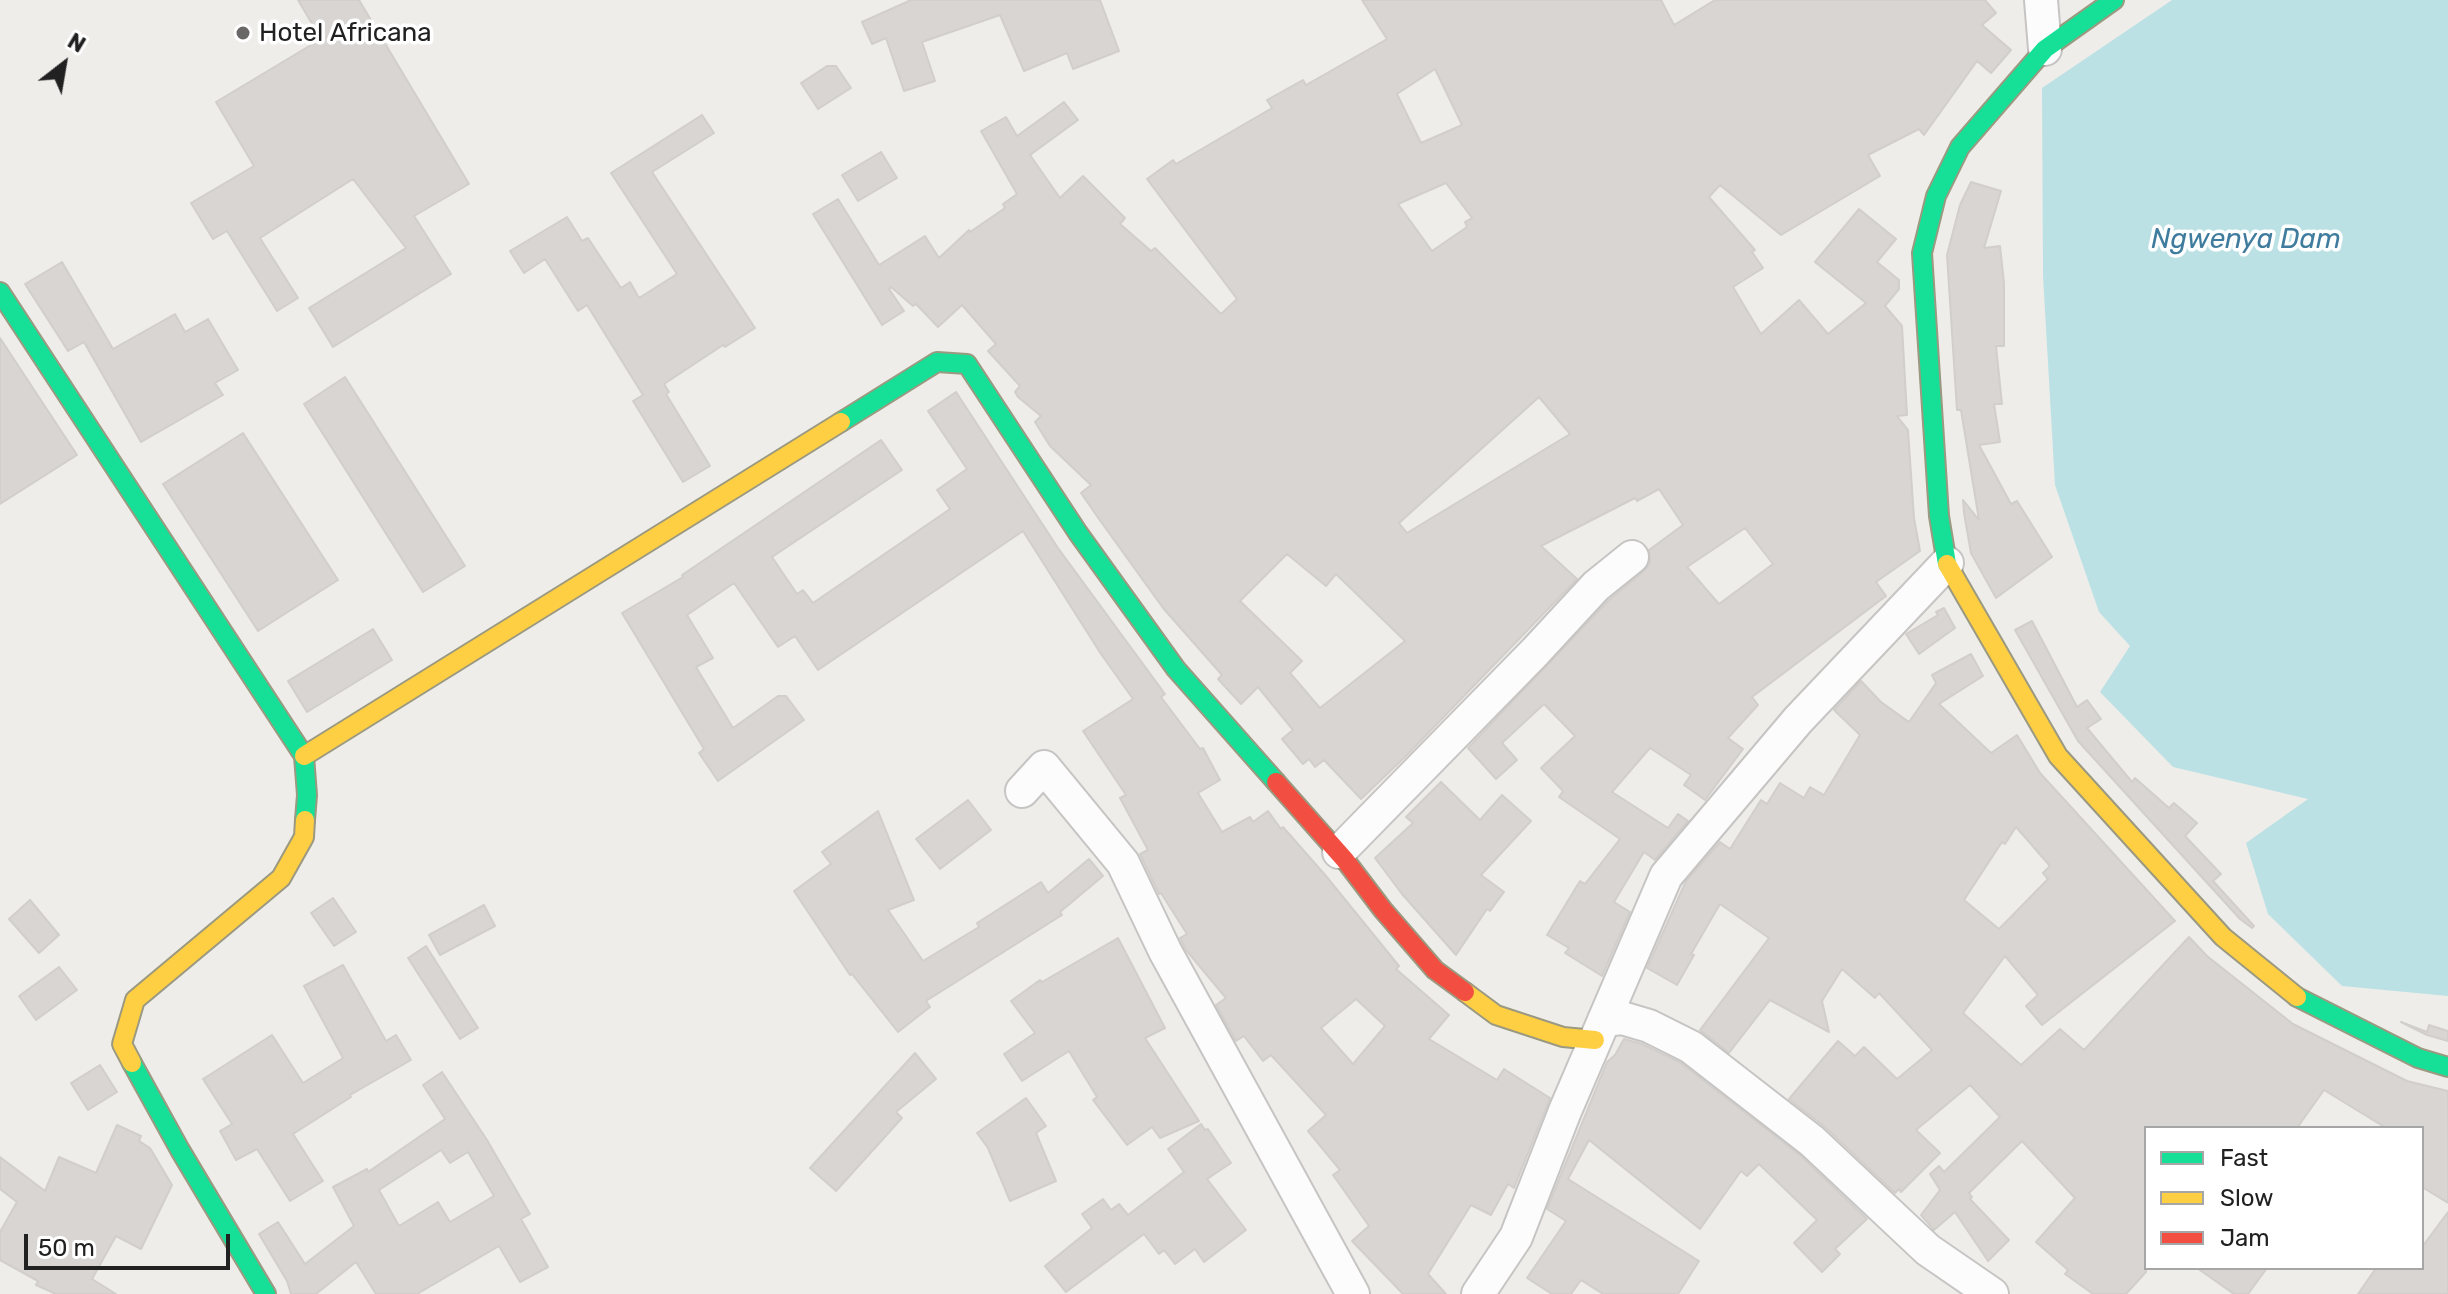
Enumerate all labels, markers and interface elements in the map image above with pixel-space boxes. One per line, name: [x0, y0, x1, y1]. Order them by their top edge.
place label: Hotel Africana: [259, 17, 432, 49]
north arrow: [24, 24, 104, 104]
marker: Hotel Africana: [234, 24, 252, 42]
text: N: [63, 27, 90, 59]
water label: Ngwenya Dam: [2151, 223, 2341, 257]
legend: [2144, 1126, 2424, 1270]
text: Fast: [2220, 1144, 2268, 1172]
text: Slow: [2220, 1184, 2273, 1212]
scale bar: [28, 1218, 234, 1268]
text: Jam: [2220, 1224, 2270, 1252]
text: 50 m: [38, 1234, 95, 1262]

